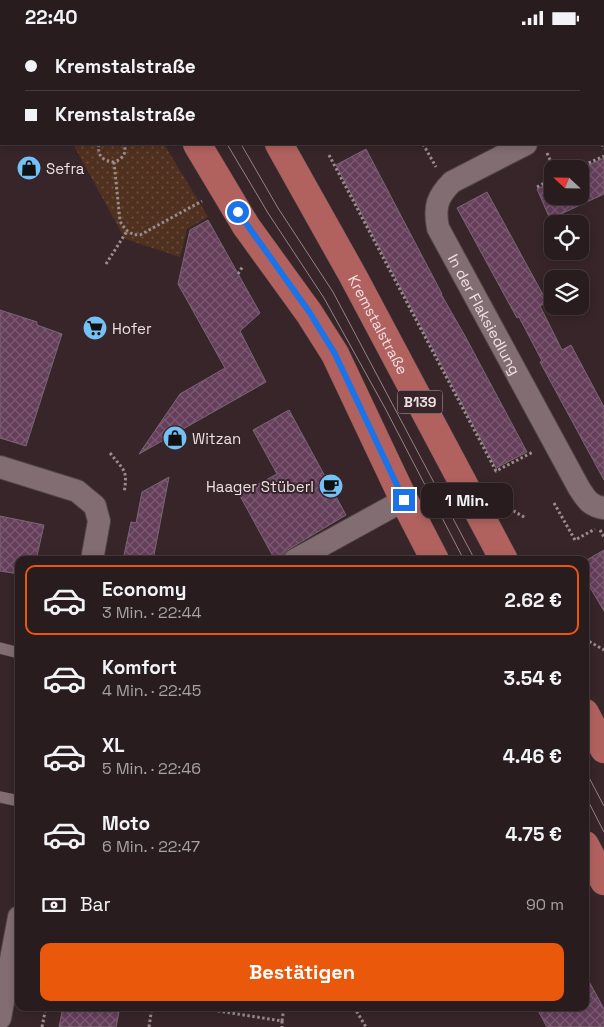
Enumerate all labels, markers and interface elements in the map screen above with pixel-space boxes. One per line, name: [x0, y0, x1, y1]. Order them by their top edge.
text: 22:40: [25, 5, 78, 30]
text: Kremstalstraße: [55, 54, 196, 79]
text: Kremstalstraße: [55, 102, 196, 127]
shop icon: Sefra: [16, 155, 42, 181]
place label: Sefra: [46, 159, 85, 178]
north arrow: [544, 160, 589, 205]
map controls: [544, 160, 589, 315]
route start: [227, 201, 249, 223]
button: locate: [544, 215, 589, 260]
street label: In der Flaksiedlung: [444, 250, 525, 378]
button: layers: [544, 270, 589, 315]
street label: Kremstalstraße: [344, 271, 413, 378]
supermarket icon: Hofer: [82, 315, 108, 341]
place label: Hofer: [112, 319, 152, 338]
road number: B139: [398, 391, 442, 413]
shop icon: Witzan: [162, 425, 188, 451]
place label: Witzan: [192, 429, 241, 448]
cafe icon: Haager Stüberl: [318, 473, 344, 499]
place label: Haager Stüberl: [206, 477, 314, 496]
callout: 1 Min.: [422, 483, 514, 517]
route end: [393, 489, 415, 511]
text: 1 Min.: [445, 490, 489, 511]
text: Economy: [102, 577, 186, 602]
icon: car: [42, 578, 87, 623]
text: 2.62 €: [505, 588, 562, 613]
text: 3 Min. · 22:44: [102, 602, 201, 623]
text: Komfort: [102, 655, 177, 680]
icon: car: [42, 656, 87, 701]
text: 3.54 €: [504, 666, 562, 691]
text: 4 Min. · 22:45: [102, 680, 201, 701]
text: XL: [102, 733, 125, 758]
icon: car: [42, 734, 87, 779]
text: 4.46 €: [503, 744, 562, 769]
text: 5 Min. · 22:46: [102, 758, 201, 779]
text: Moto: [102, 811, 150, 836]
icon: car: [42, 812, 87, 857]
text: 4.75 €: [505, 822, 562, 847]
text: 6 Min. · 22:47: [102, 836, 200, 857]
icon: cash: [40, 891, 68, 919]
text: Bar: [80, 892, 111, 917]
text: 90 m: [526, 894, 564, 915]
button: Bestätigen: [40, 943, 564, 1001]

